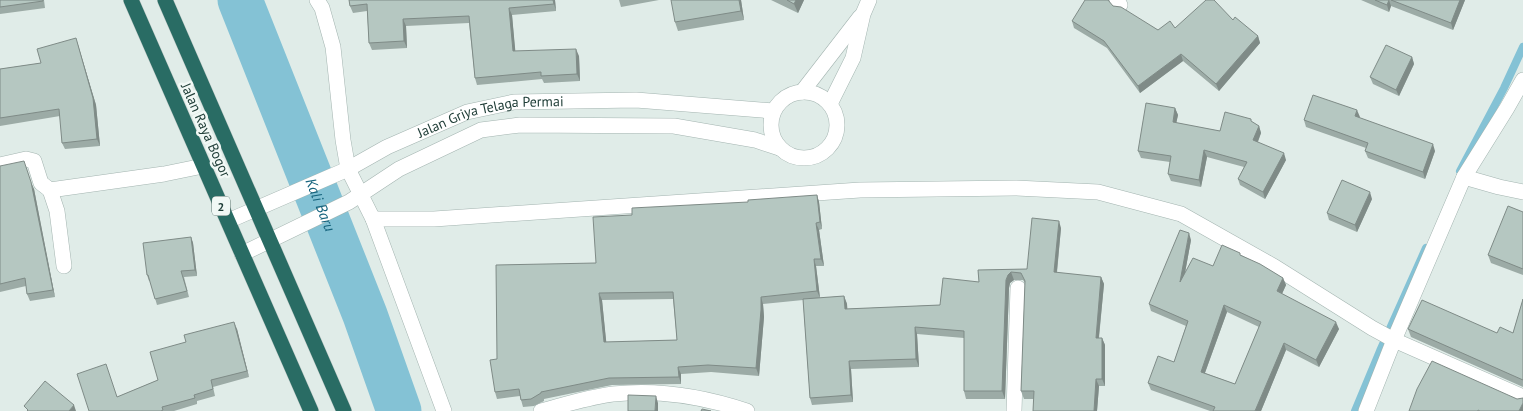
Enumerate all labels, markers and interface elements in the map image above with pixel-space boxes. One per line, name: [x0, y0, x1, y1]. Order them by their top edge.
street label: Jalan Raya Bogor: [177, 79, 235, 180]
street label: Jalan Griya Telaga Permai: [414, 92, 564, 142]
water label: Kali Baru: [302, 175, 340, 234]
road number: 2: [212, 197, 230, 216]

